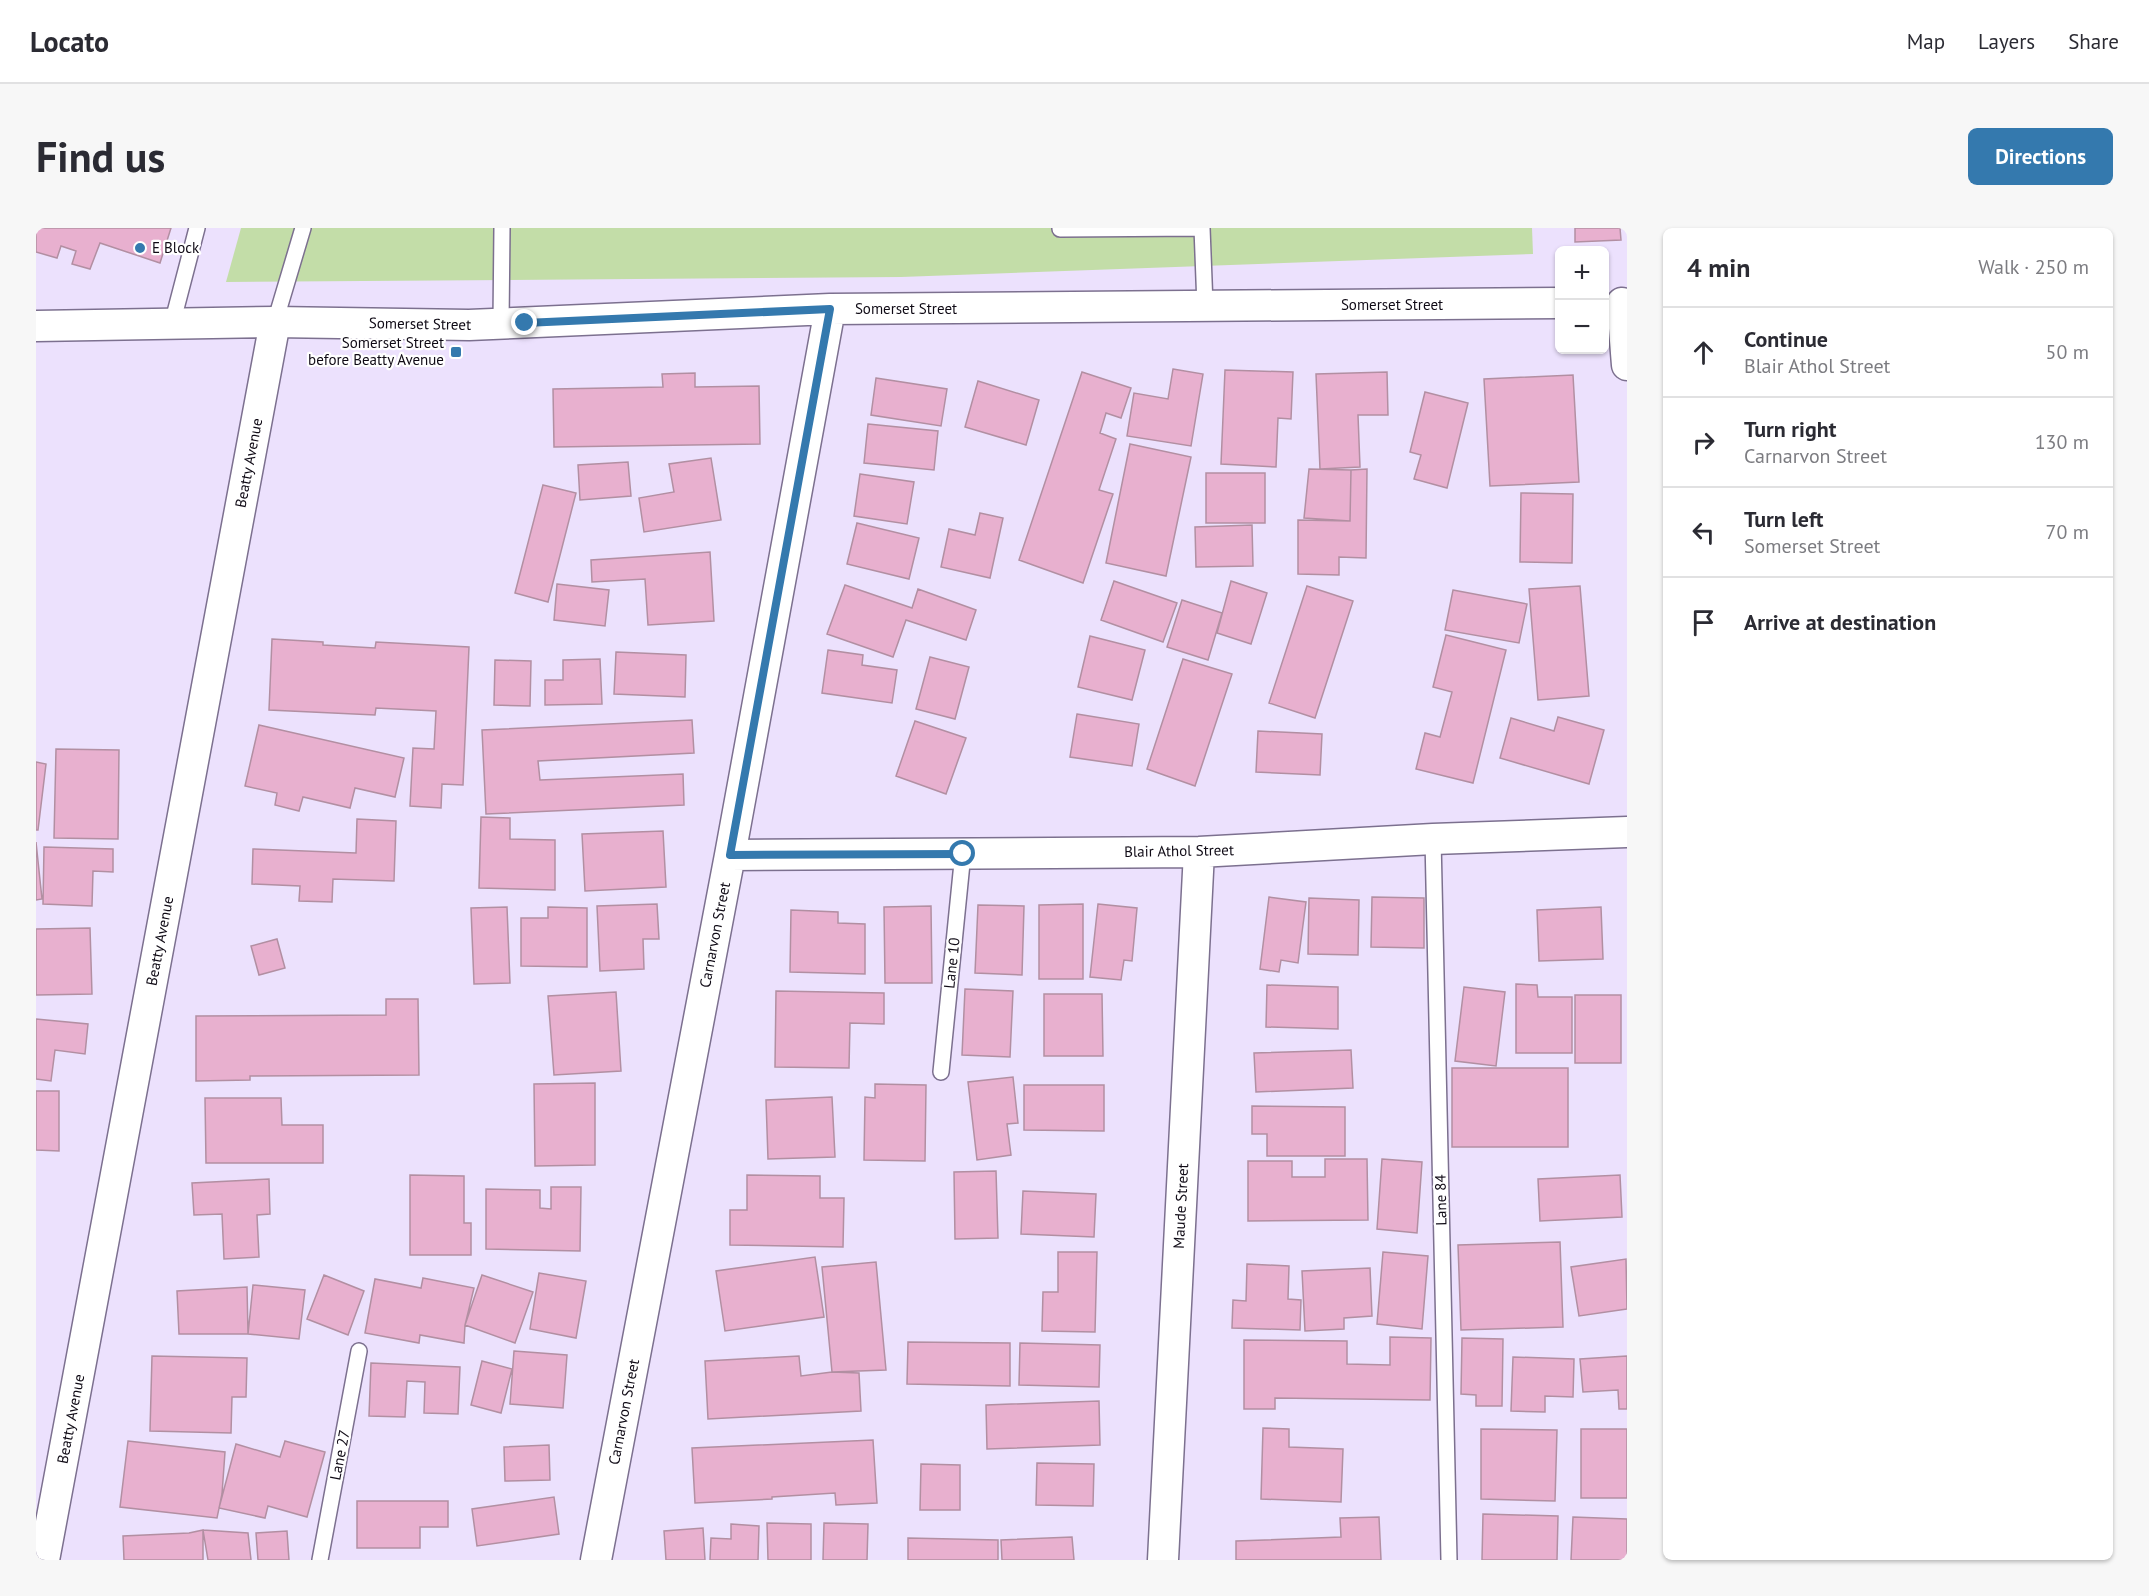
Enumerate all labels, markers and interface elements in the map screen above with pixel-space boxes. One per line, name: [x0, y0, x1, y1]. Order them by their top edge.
text: Locato: [30, 23, 109, 60]
text: Map: [1907, 28, 1945, 55]
text: Layers: [1978, 28, 2035, 55]
text: Share: [2068, 28, 2119, 55]
button: Directions: [1968, 128, 2113, 185]
text: Find us: [36, 129, 165, 184]
place label: E Block: [152, 238, 200, 257]
marker: E Block: [133, 241, 147, 255]
map controls: [1555, 246, 1609, 354]
button: +: [1555, 246, 1609, 300]
text: 4 min: [1687, 251, 1750, 284]
text: Walk · 250 m: [1978, 254, 2089, 280]
street label: Somerset Street: [1341, 295, 1443, 314]
street label: Somerset Street: [855, 299, 957, 318]
button: −: [1555, 300, 1609, 354]
route end: [511, 309, 537, 335]
street label: Somerset Street: [369, 313, 471, 334]
text: Continue: [1744, 325, 1828, 353]
place label: Somerset Street before Beatty Avenue: [308, 333, 444, 369]
icon: ahead: [1687, 336, 1720, 369]
text: 50 m: [2046, 339, 2089, 365]
marker: Somerset Street before Beatty Avenue: [449, 345, 463, 359]
text: Blair Athol Street: [1744, 353, 1890, 379]
text: Turn right: [1744, 415, 1836, 443]
street label: Beatty Avenue: [231, 417, 266, 509]
icon: right: [1687, 426, 1720, 459]
text: 130 m: [2035, 429, 2089, 455]
text: Carnarvon Street: [1744, 443, 1887, 469]
text: Turn left: [1744, 505, 1824, 533]
icon: left: [1687, 516, 1720, 549]
text: 70 m: [2046, 519, 2089, 545]
text: Somerset Street: [1744, 533, 1880, 559]
icon: arrive: [1687, 606, 1720, 639]
text: Arrive at destination: [1744, 608, 1936, 636]
route start: [949, 840, 975, 866]
street label: Blair Athol Street: [1124, 840, 1234, 861]
street label: Carnarvon Street: [695, 880, 734, 989]
street label: Beatty Avenue: [142, 895, 177, 987]
street label: Lane 10: [939, 937, 964, 989]
street label: Maude Street: [1169, 1163, 1192, 1249]
street label: Lane 84: [1431, 1174, 1450, 1226]
street label: Carnarvon Street: [604, 1357, 643, 1466]
street label: Beatty Avenue: [53, 1373, 88, 1465]
street label: Lane 27: [325, 1428, 354, 1482]

